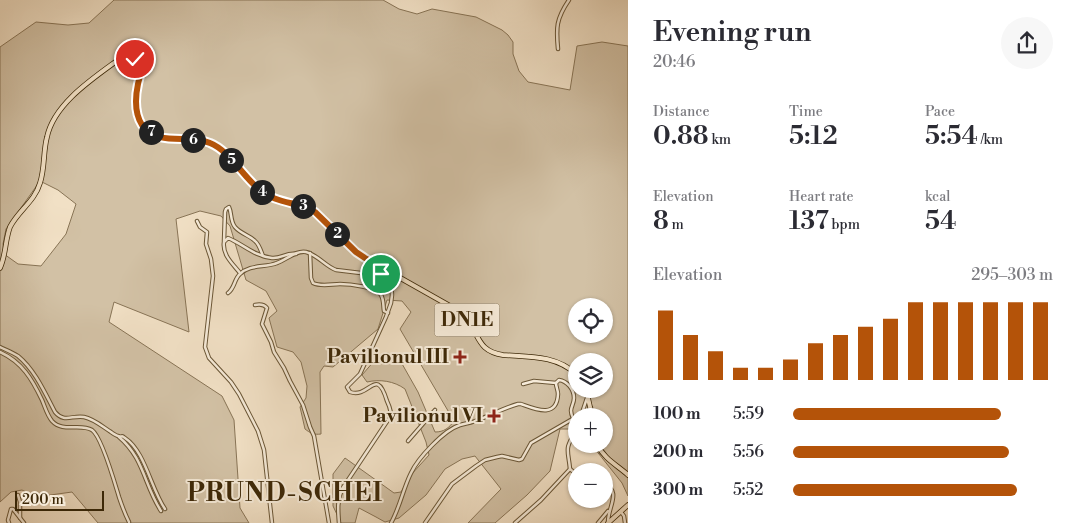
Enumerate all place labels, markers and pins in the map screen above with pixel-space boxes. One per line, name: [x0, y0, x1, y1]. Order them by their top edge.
pin: [114, 38, 156, 80]
pin: 7: [138, 120, 164, 144]
pin: 6: [180, 128, 206, 152]
pin: 5: [218, 148, 244, 172]
pin: 4: [250, 180, 274, 204]
pin: 3: [290, 194, 316, 218]
pin: 2: [324, 222, 350, 246]
pin: [360, 253, 402, 295]
place label: Pavilionul III: [327, 345, 449, 370]
marker: Pavilionul III: [453, 350, 467, 364]
place label: Pavilionul VI: [363, 404, 483, 429]
marker: Pavilionul VI: [487, 409, 501, 423]

